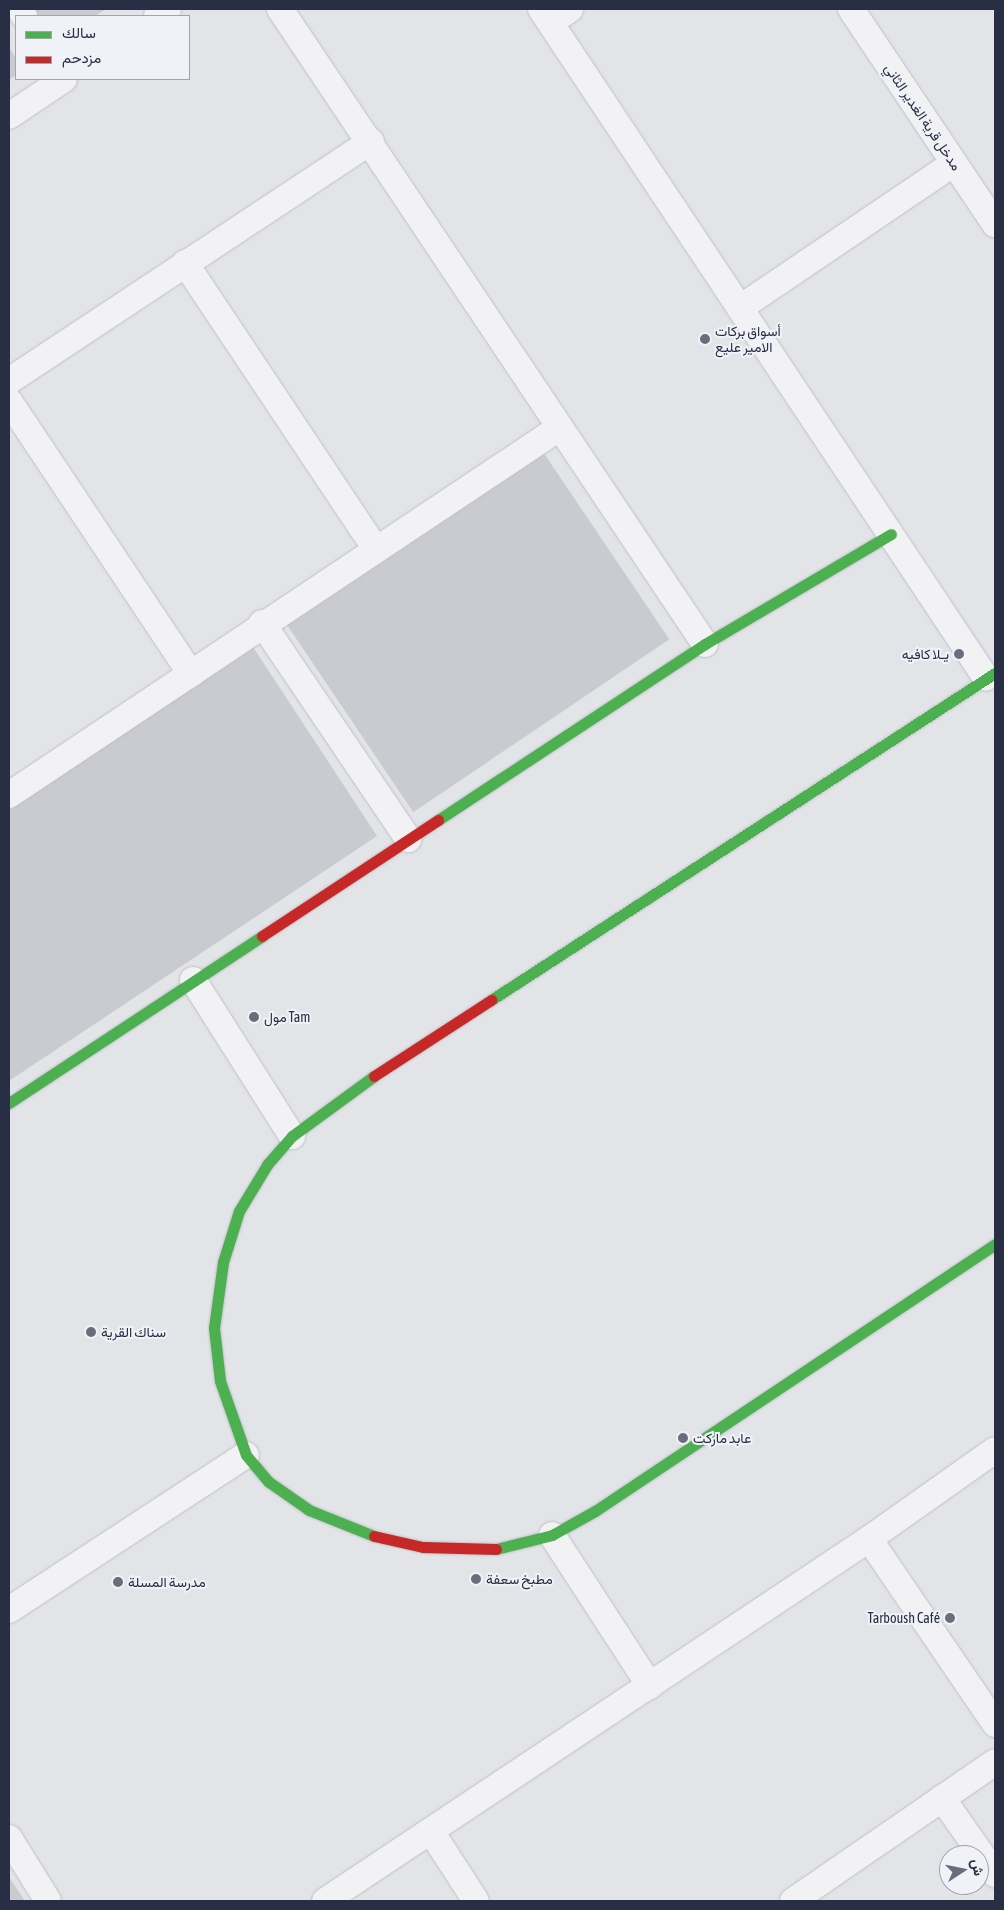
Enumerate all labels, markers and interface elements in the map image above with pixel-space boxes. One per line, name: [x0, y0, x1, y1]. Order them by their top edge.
legend: [15, 15, 190, 80]
text: سالك: [62, 24, 96, 41]
text: مزدحم: [62, 49, 101, 66]
street label: مدخل قرية الغدير الثاني: [881, 60, 965, 174]
place label: أسواق بركات الامير عليع: [715, 323, 781, 356]
marker: أسواق بركات الامير عليع: [699, 333, 711, 345]
place label: يـلا كافيه: [902, 646, 949, 662]
marker: يـلا كافيه: [953, 648, 965, 660]
place label: مول Tam: [264, 1009, 310, 1025]
marker: مول Tam: [248, 1011, 260, 1023]
place label: سناك القرية: [101, 1324, 166, 1340]
marker: سناك القرية: [85, 1326, 97, 1338]
place label: عابد ماركت: [693, 1430, 751, 1446]
marker: عابد ماركت: [677, 1432, 689, 1444]
place label: مطبخ سعفة: [486, 1571, 553, 1587]
marker: مطبخ سعفة: [470, 1573, 482, 1585]
place label: مدرسة المسلة: [128, 1574, 206, 1590]
marker: مدرسة المسلة: [112, 1576, 124, 1588]
place label: Tarboush Café: [868, 1610, 940, 1626]
marker: Tarboush Café: [944, 1612, 956, 1624]
north arrow: [939, 1845, 989, 1895]
text: ش: [968, 1858, 987, 1877]

